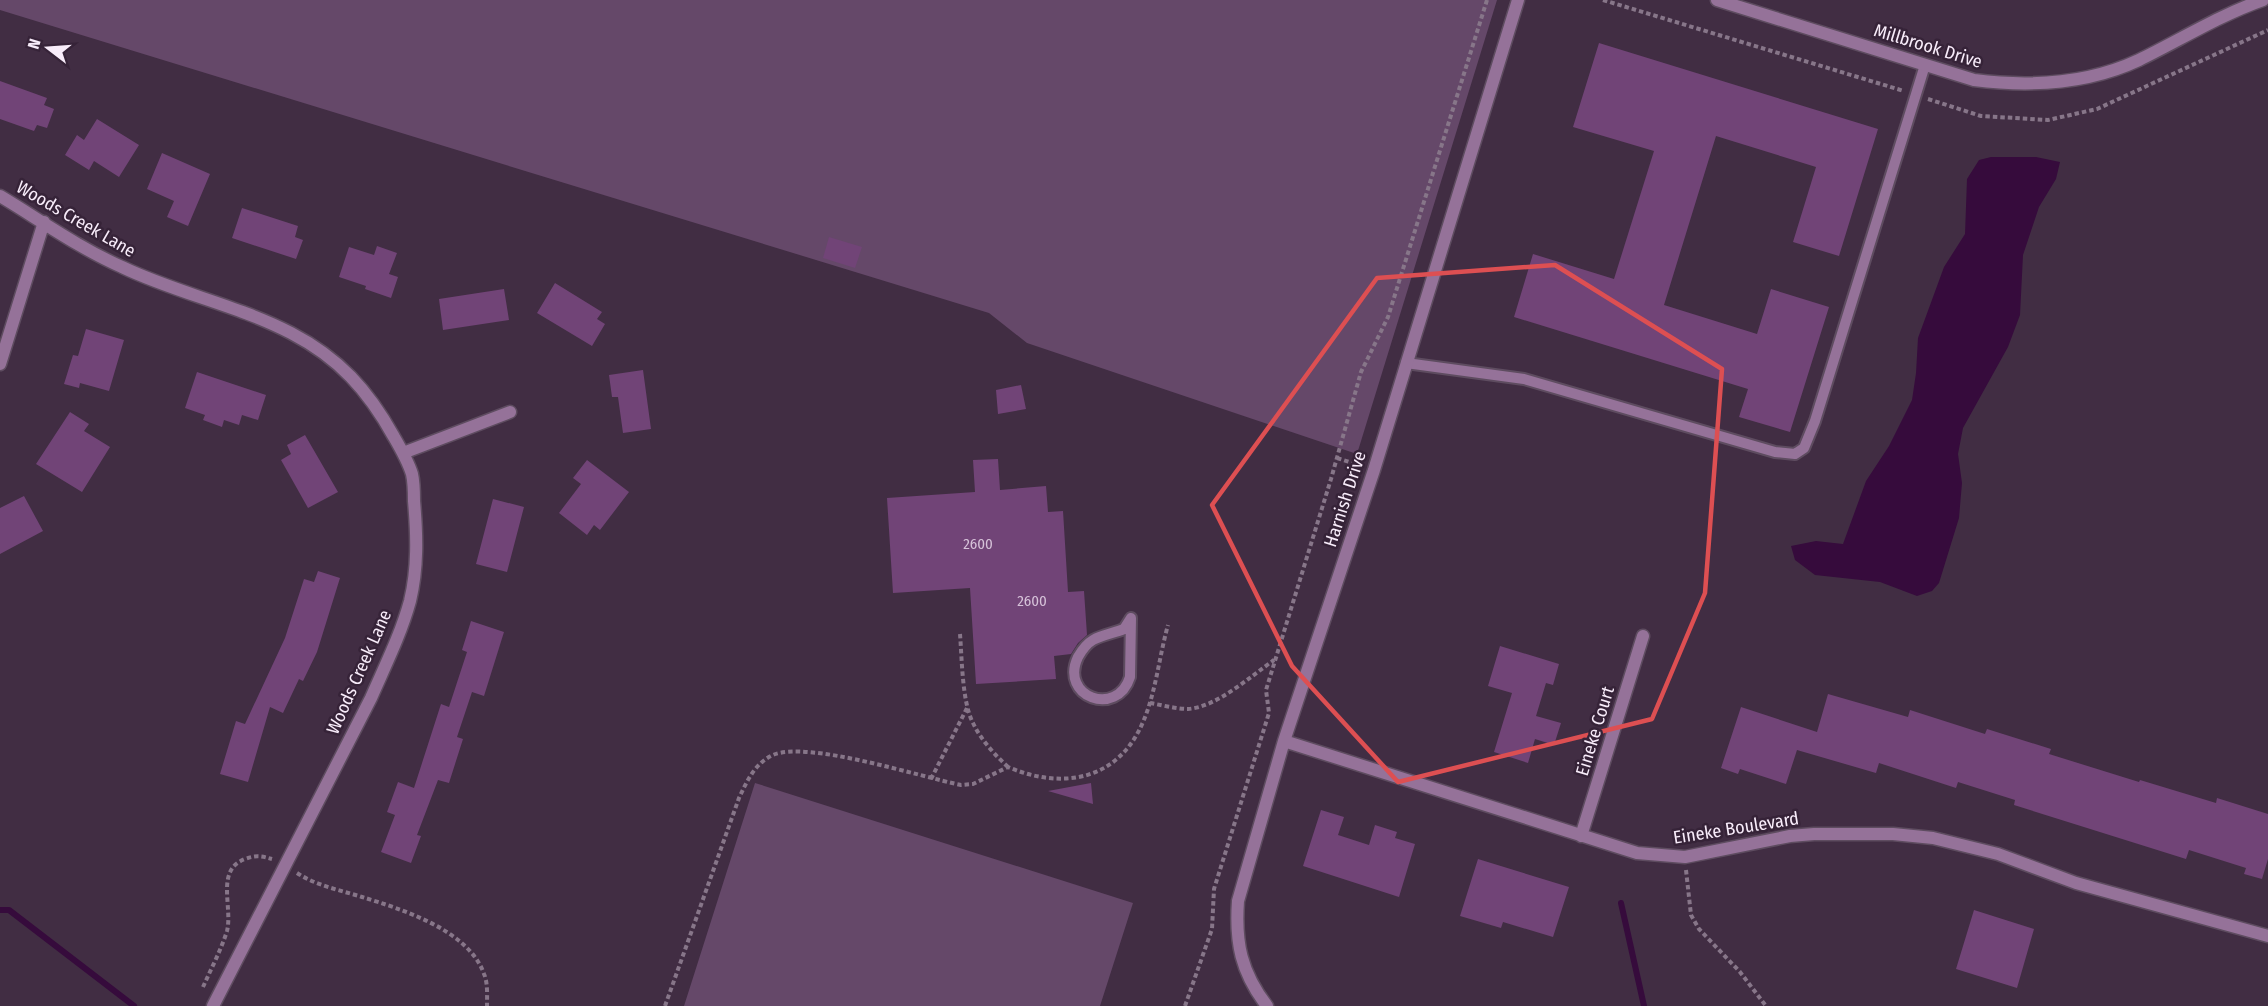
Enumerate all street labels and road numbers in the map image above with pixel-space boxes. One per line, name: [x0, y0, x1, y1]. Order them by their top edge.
street label: Millbrook Drive: [1871, 19, 1985, 73]
street label: Woods Creek Lane: [13, 176, 140, 262]
street label: Harnish Drive: [1319, 448, 1371, 550]
street label: Woods Creek Lane: [322, 606, 396, 738]
street label: Eineke Court: [1571, 683, 1619, 778]
street label: Eineke Boulevard: [1672, 807, 1800, 849]

